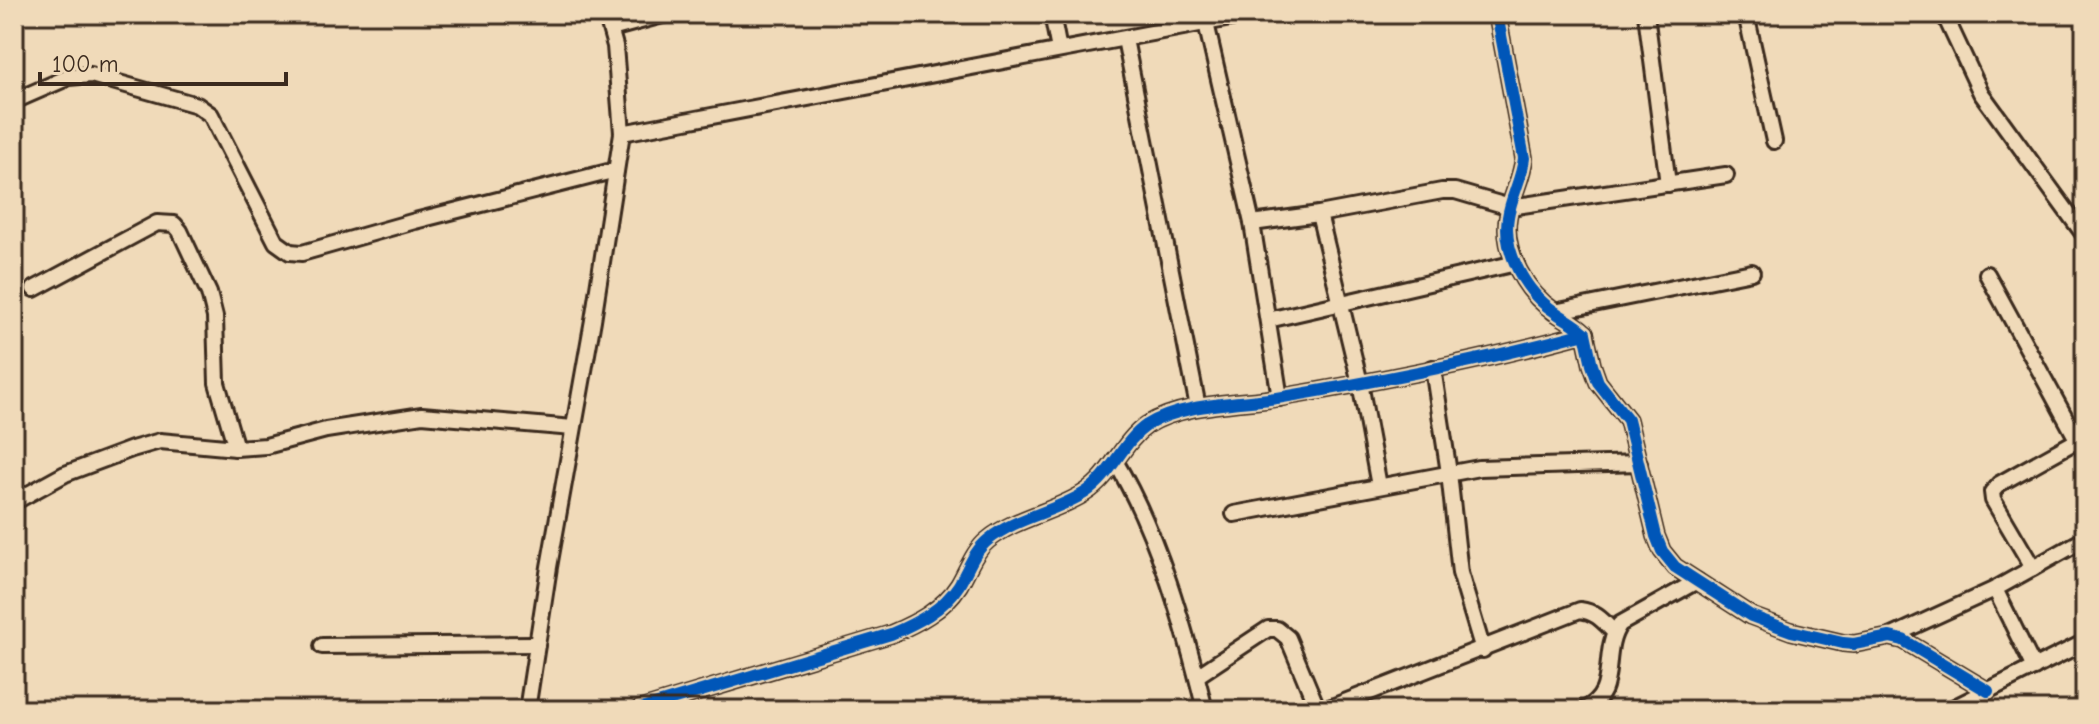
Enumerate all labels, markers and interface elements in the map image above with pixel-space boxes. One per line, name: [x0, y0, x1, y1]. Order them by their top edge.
scale bar: [40, 36, 286, 86]
text: 100 m: [52, 50, 119, 78]

